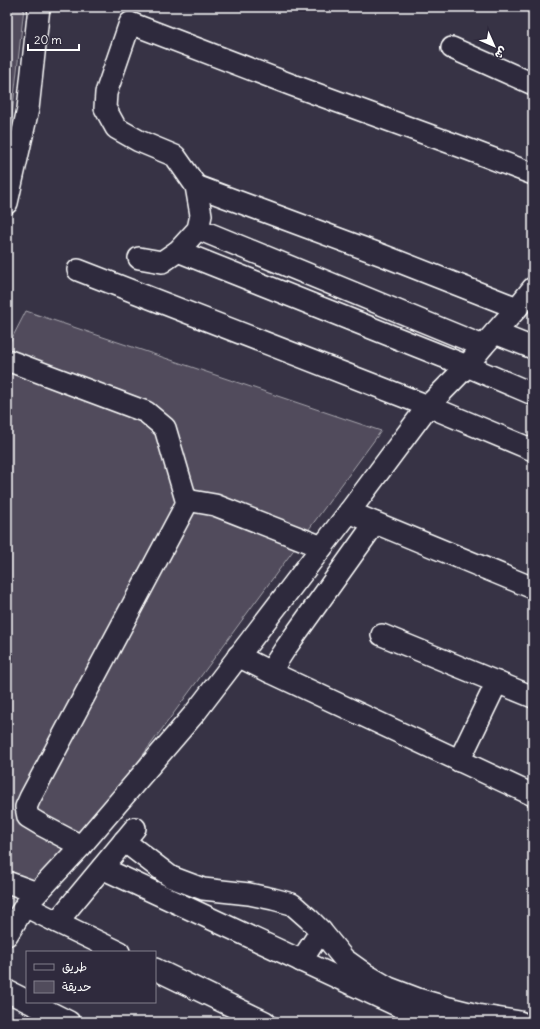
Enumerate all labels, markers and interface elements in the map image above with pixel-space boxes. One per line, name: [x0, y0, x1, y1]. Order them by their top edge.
scale bar: [28, 26, 79, 52]
north arrow: [474, 26, 514, 66]
text: 20 m: [34, 32, 62, 47]
text: ش: [492, 44, 510, 62]
legend: [26, 951, 156, 1003]
text: طريق: [62, 959, 87, 974]
text: حديقة: [62, 979, 91, 994]

